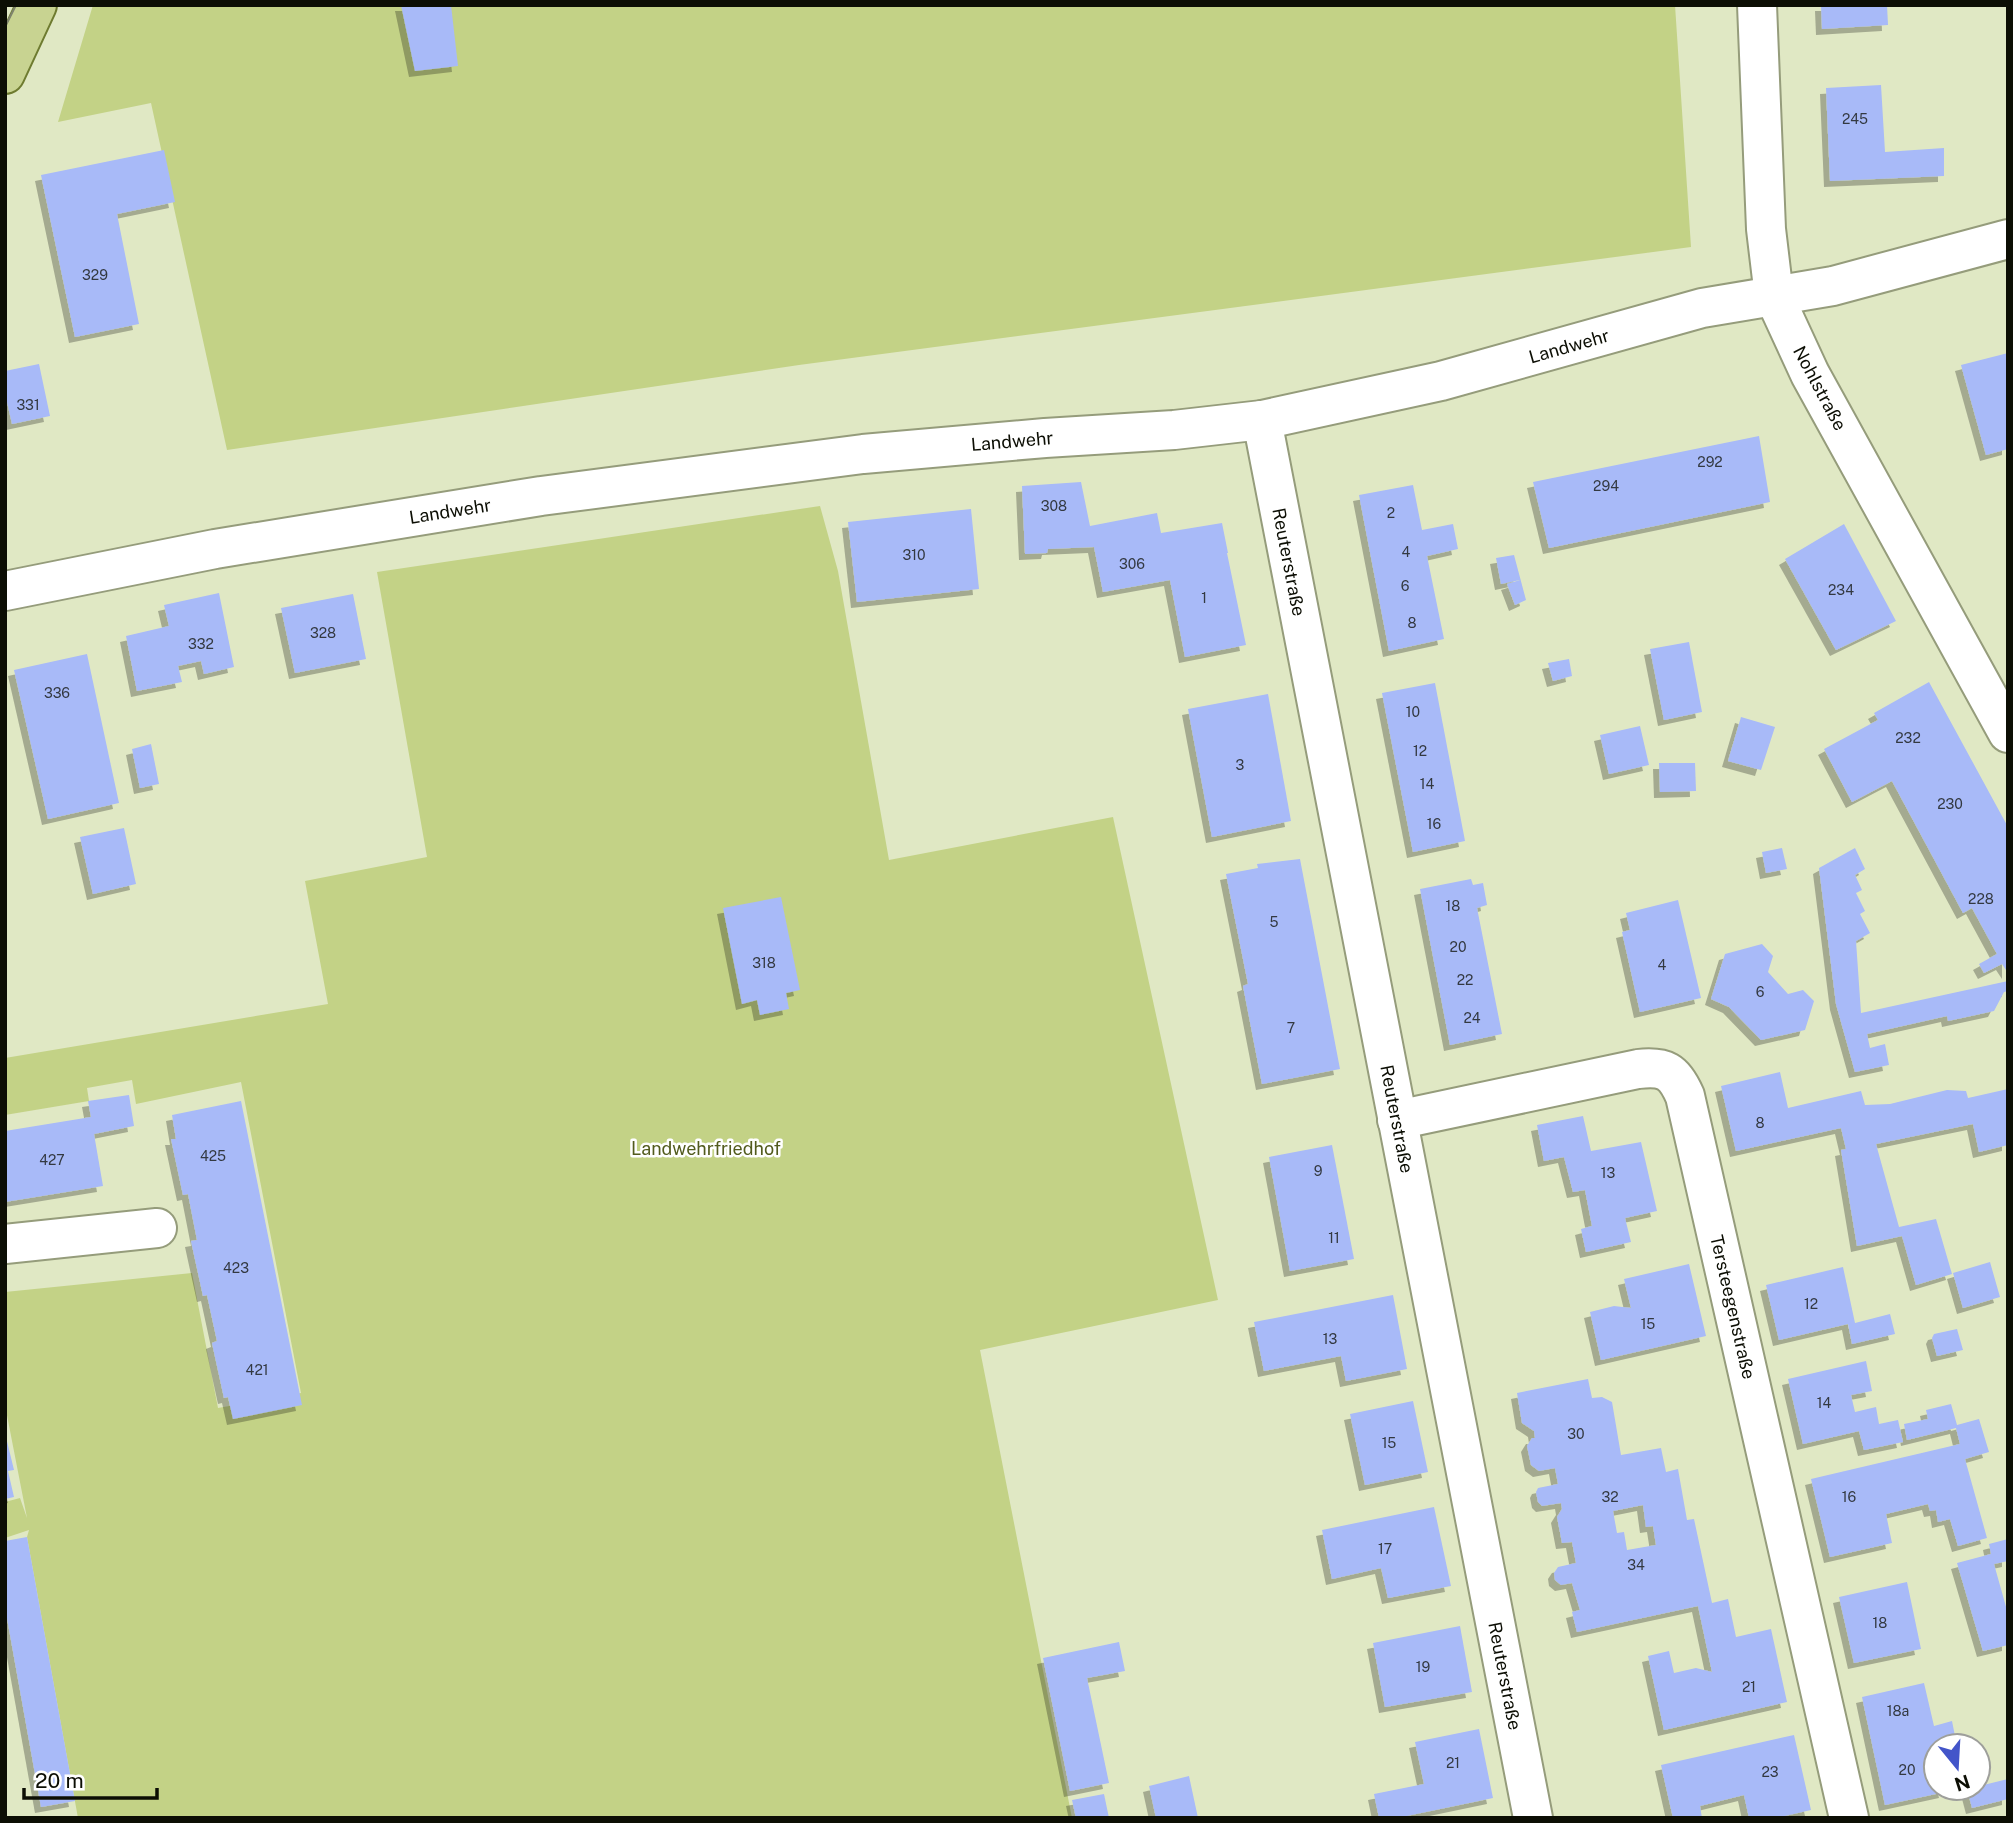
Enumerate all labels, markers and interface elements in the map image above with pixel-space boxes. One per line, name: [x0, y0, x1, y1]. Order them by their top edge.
house number: 245: [1842, 111, 1868, 127]
house number: 329: [82, 267, 108, 283]
street label: Landwehr: [1526, 325, 1612, 367]
street label: Nohlstraße: [1789, 342, 1851, 434]
house number: 331: [16, 397, 40, 413]
street label: Landwehr: [970, 427, 1054, 455]
house number: 292: [1697, 454, 1723, 470]
house number: 294: [1593, 478, 1619, 494]
street label: Landwehr: [408, 494, 492, 528]
house number: 308: [1041, 498, 1067, 514]
house number: 2: [1387, 505, 1395, 521]
street label: Reuterstraße: [1268, 506, 1310, 618]
house number: 4: [1402, 544, 1411, 560]
house number: 310: [902, 547, 926, 563]
house number: 306: [1119, 556, 1145, 572]
house number: 6: [1401, 578, 1410, 594]
house number: 234: [1828, 582, 1854, 598]
house number: 1: [1201, 590, 1207, 606]
house number: 8: [1407, 615, 1417, 631]
house number: 328: [310, 625, 336, 641]
house number: 332: [188, 636, 214, 652]
house number: 336: [44, 685, 70, 701]
house number: 10: [1406, 704, 1420, 720]
house number: 232: [1895, 730, 1921, 746]
house number: 12: [1413, 743, 1427, 759]
house number: 3: [1236, 757, 1245, 773]
house number: 14: [1420, 776, 1434, 792]
house number: 230: [1937, 796, 1963, 812]
house number: 16: [1427, 816, 1441, 832]
house number: 228: [1968, 891, 1994, 907]
house number: 18: [1446, 898, 1460, 914]
house number: 5: [1270, 914, 1279, 930]
house number: 20: [1450, 939, 1466, 955]
house number: 318: [752, 955, 776, 971]
house number: 4: [1658, 957, 1667, 973]
house number: 22: [1457, 972, 1473, 988]
house number: 6: [1756, 984, 1765, 1000]
house number: 24: [1463, 1010, 1481, 1026]
house number: 7: [1287, 1020, 1295, 1036]
street label: Reuterstraße: [1376, 1063, 1418, 1175]
house number: 8: [1755, 1115, 1765, 1131]
park label: Landwehrfriedhof: [631, 1138, 781, 1159]
house number: 425: [200, 1148, 226, 1164]
house number: 427: [39, 1152, 65, 1168]
house number: 9: [1314, 1163, 1323, 1179]
house number: 13: [1601, 1165, 1615, 1181]
house number: 11: [1328, 1230, 1340, 1246]
street label: Tersteegenstraße: [1706, 1233, 1760, 1381]
house number: 423: [223, 1260, 249, 1276]
house number: 12: [1804, 1296, 1818, 1312]
house number: 15: [1641, 1316, 1655, 1332]
house number: 13: [1323, 1331, 1337, 1347]
house number: 421: [246, 1362, 268, 1378]
house number: 14: [1817, 1395, 1831, 1411]
house number: 30: [1567, 1426, 1585, 1442]
house number: 15: [1382, 1435, 1396, 1451]
house number: 32: [1601, 1489, 1619, 1505]
house number: 16: [1842, 1489, 1856, 1505]
house number: 17: [1378, 1541, 1392, 1557]
house number: 34: [1627, 1557, 1645, 1573]
house number: 18: [1873, 1615, 1887, 1631]
street label: Reuterstraße: [1484, 1620, 1526, 1732]
house number: 19: [1416, 1659, 1430, 1675]
house number: 21: [1742, 1679, 1756, 1695]
house number: 18a: [1887, 1703, 1909, 1719]
north arrow: [1922, 1732, 1992, 1802]
house number: 21: [1446, 1755, 1460, 1771]
scale bar: [24, 1756, 158, 1800]
house number: 20: [1899, 1762, 1915, 1778]
house number: 23: [1761, 1764, 1779, 1780]
text: 20 m: [35, 1768, 84, 1793]
text: N: [1952, 1770, 1973, 1796]

